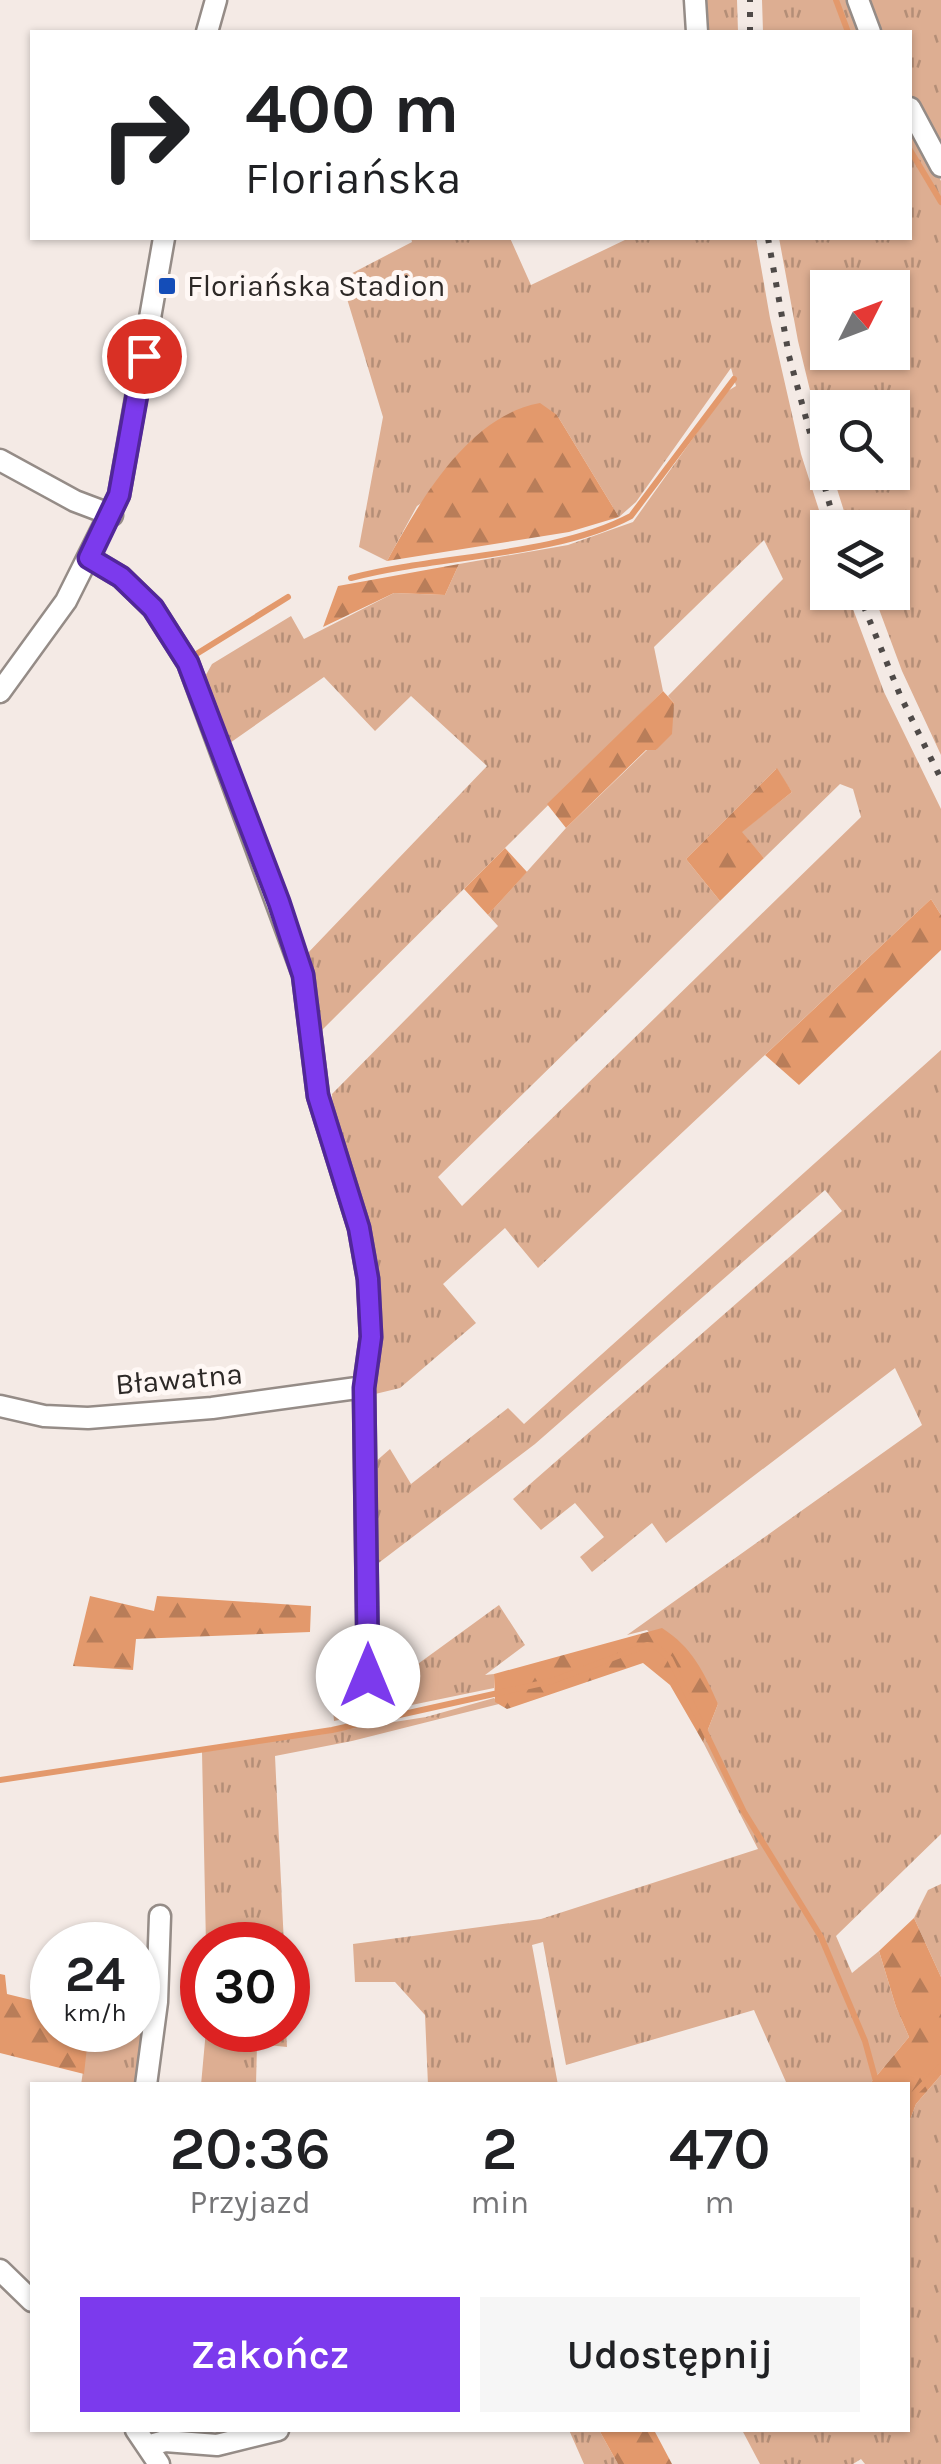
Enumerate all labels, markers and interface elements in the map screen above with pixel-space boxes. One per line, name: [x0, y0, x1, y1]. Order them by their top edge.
text: 400 m: [245, 68, 459, 150]
icon: right: [80, 70, 210, 200]
text: Floriańska: [245, 152, 461, 204]
place label: Floriańska Stadion: [187, 268, 445, 304]
north arrow: [810, 270, 910, 370]
map controls: [810, 270, 910, 610]
marker: Floriańska Stadion: [156, 275, 178, 297]
pin: [102, 314, 187, 399]
icon: arrive: [117, 329, 172, 384]
button: search: [810, 390, 910, 490]
button: layers: [810, 510, 910, 610]
street label: Bławatna: [114, 1356, 244, 1402]
position arrow: [316, 1624, 420, 1728]
speed limit sign: 30: [180, 1922, 310, 2052]
text: 24: [65, 1945, 125, 2004]
text: km/h: [63, 1998, 127, 2027]
text: 20:36: [169, 2114, 331, 2184]
text: 2: [482, 2114, 518, 2184]
text: 470: [669, 2114, 770, 2184]
text: Przyjazd: [190, 2184, 311, 2221]
text: min: [470, 2184, 529, 2221]
text: m: [705, 2184, 735, 2221]
button: Zakończ: [80, 2297, 460, 2412]
button: Udostępnij: [480, 2297, 860, 2412]

